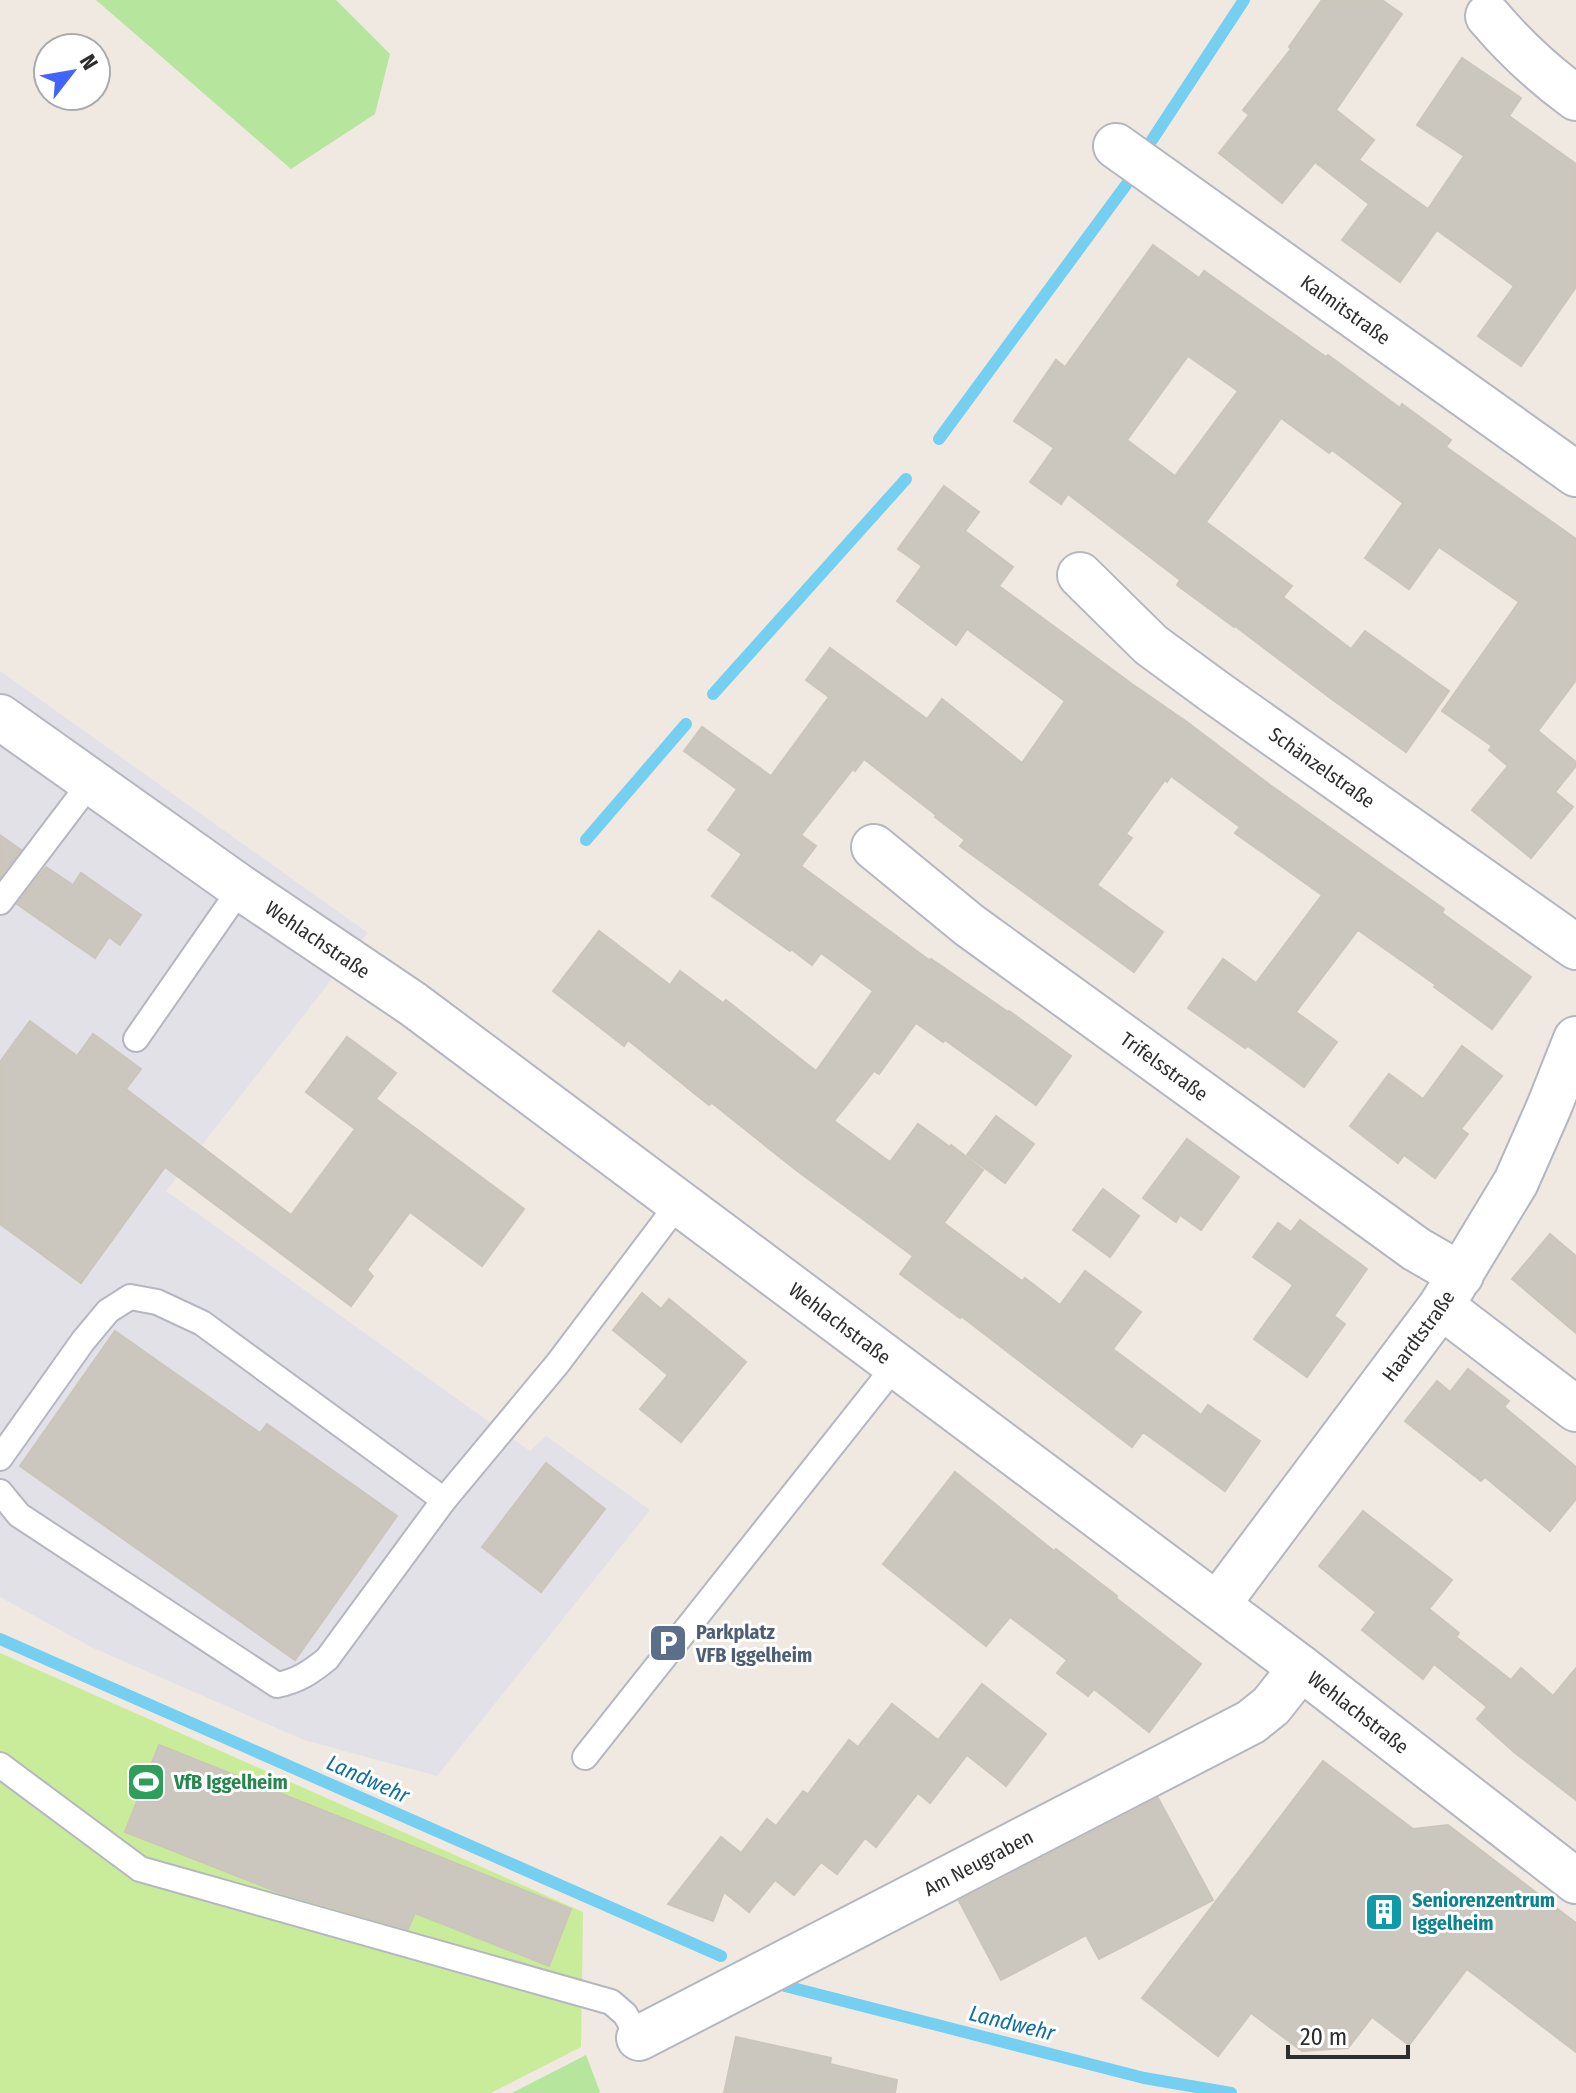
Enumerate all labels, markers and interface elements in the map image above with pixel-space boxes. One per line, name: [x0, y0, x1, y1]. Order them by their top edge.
north arrow: [32, 32, 112, 112]
text: N: [74, 49, 104, 75]
street label: Kalmitstraße: [1296, 270, 1395, 350]
street label: Schänzelstraße: [1264, 722, 1380, 813]
street label: Wehlachstraße: [261, 896, 375, 984]
street label: Trifelsstraße: [1116, 1027, 1213, 1106]
street label: Wehlachstraße: [784, 1277, 896, 1369]
street label: Haardtstraße: [1377, 1286, 1460, 1386]
place label: Parkplatz VFB Iggelheim: [695, 1620, 812, 1667]
parking icon: Parkplatz VFB Iggelheim: [647, 1622, 689, 1664]
street label: Wehlachstraße: [1303, 1666, 1413, 1759]
water label: Landwehr: [322, 1749, 415, 1810]
sports icon: VfB Iggelheim: [125, 1761, 167, 1803]
place label: VfB Iggelheim: [173, 1770, 288, 1794]
street label: Am Neugraben: [920, 1825, 1037, 1901]
place label: Seniorenzentrum Iggelheim: [1412, 1888, 1555, 1935]
building icon: Seniorenzentrum Iggelheim: [1363, 1891, 1405, 1933]
water label: Landwehr: [966, 1999, 1059, 2047]
scale bar: [1288, 2009, 1408, 2059]
text: 20 m: [1300, 2023, 1347, 2051]

